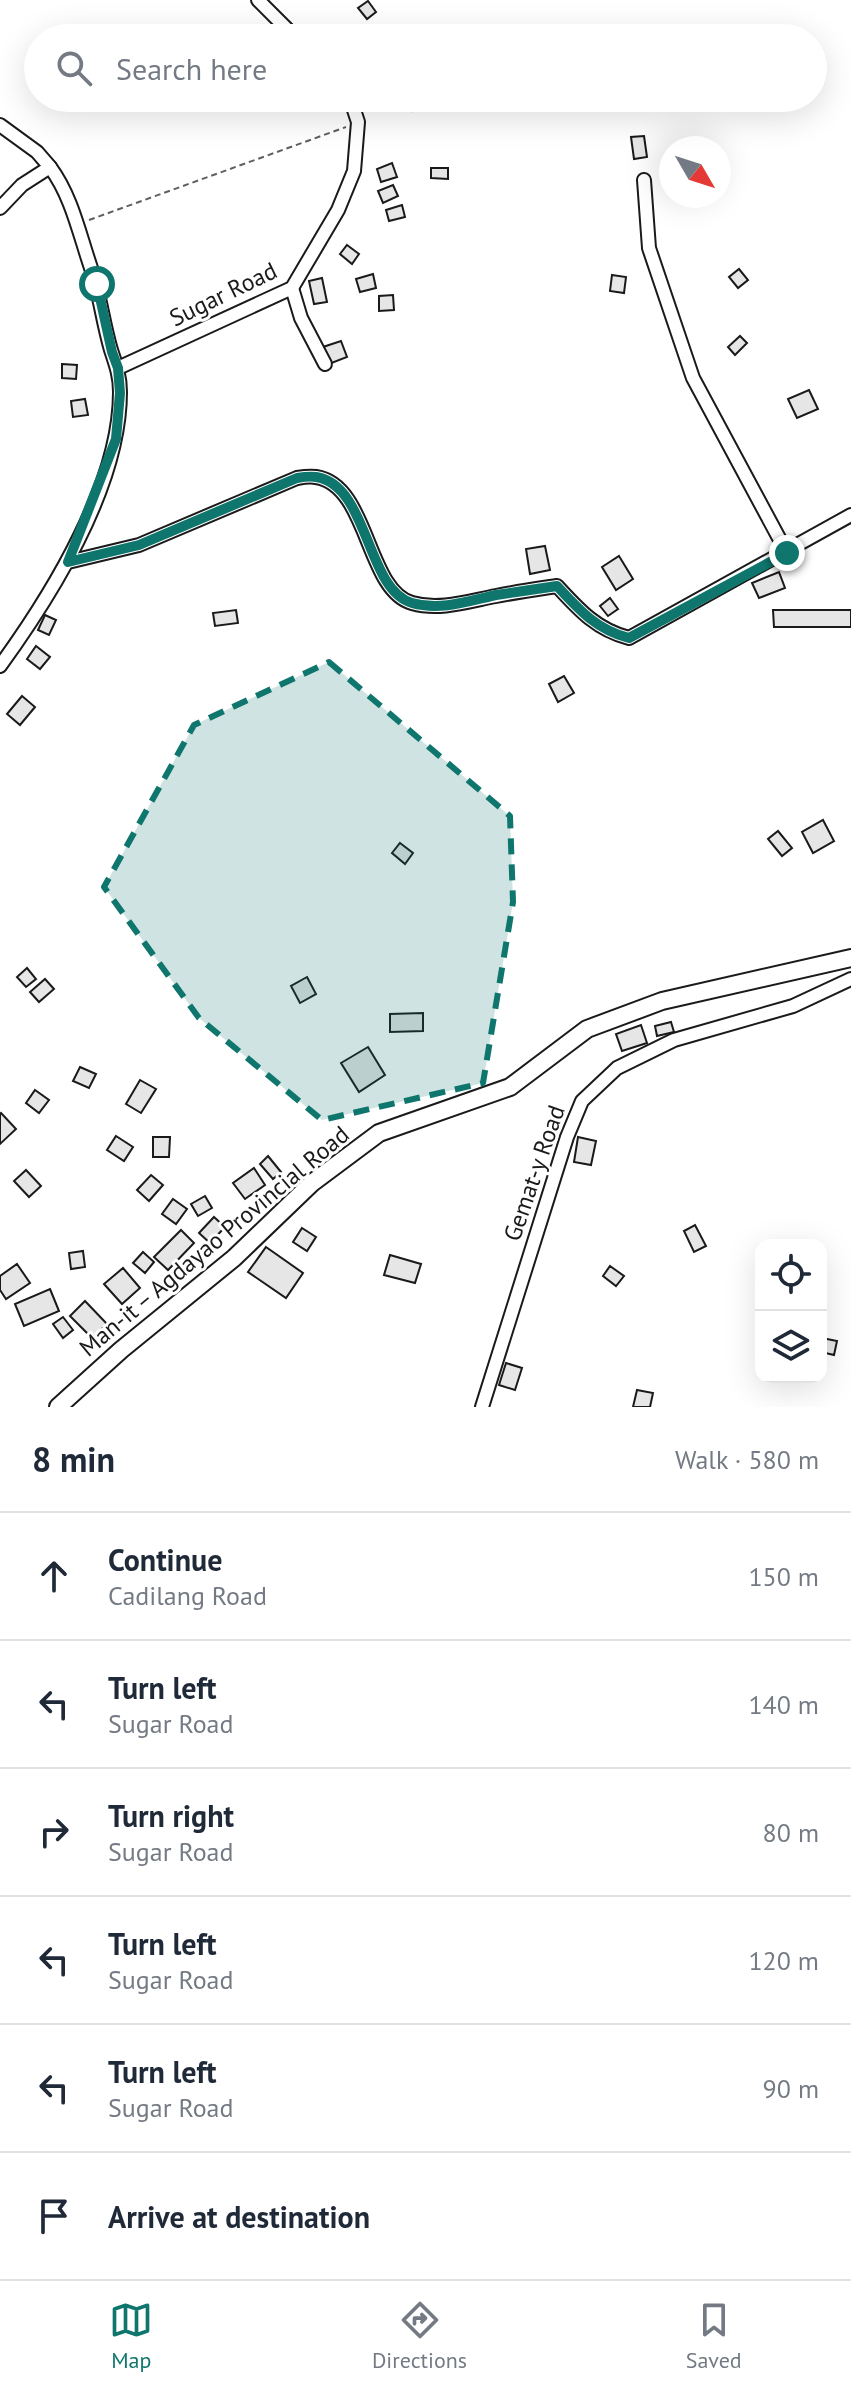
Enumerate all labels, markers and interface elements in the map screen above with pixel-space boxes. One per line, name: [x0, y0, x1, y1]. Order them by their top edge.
search box: [24, 24, 827, 112]
icon: search: [52, 46, 96, 90]
text: Search here: [116, 49, 267, 88]
north arrow: [659, 136, 731, 208]
street label: Sugar Road: [164, 255, 282, 333]
route start: [79, 266, 115, 302]
route end: [769, 535, 805, 571]
street label: Gemat-y Road: [496, 1101, 572, 1245]
street label: Man-it – Agdayao Provincial Road: [73, 1119, 355, 1363]
map controls: [755, 1239, 827, 1383]
button: locate: [755, 1239, 827, 1311]
button: layers: [755, 1311, 827, 1383]
text: 8 min: [32, 1437, 115, 1481]
text: Walk · 580 m: [675, 1443, 819, 1476]
text: Continue: [108, 1540, 222, 1579]
icon: ahead: [32, 1554, 76, 1598]
text: 150 m: [748, 1560, 819, 1593]
text: Cadilang Road: [108, 1579, 267, 1612]
text: Turn left: [108, 1668, 216, 1707]
icon: left: [32, 1682, 76, 1726]
text: 140 m: [748, 1688, 819, 1721]
text: Sugar Road: [108, 1707, 234, 1740]
text: Turn right: [108, 1796, 234, 1835]
icon: right: [32, 1810, 76, 1854]
text: 80 m: [763, 1816, 819, 1849]
text: Sugar Road: [108, 1835, 234, 1868]
text: Turn left: [108, 1924, 216, 1963]
icon: left: [32, 1938, 76, 1982]
text: 120 m: [748, 1944, 819, 1977]
text: Sugar Road: [108, 1963, 234, 1996]
text: Turn left: [108, 2052, 216, 2091]
icon: left: [32, 2066, 76, 2110]
text: 90 m: [763, 2072, 819, 2105]
text: Sugar Road: [108, 2091, 234, 2124]
icon: arrive: [32, 2194, 76, 2238]
text: Arrive at destination: [108, 2197, 370, 2236]
tab: Map: [109, 2298, 153, 2374]
tab: Directions: [372, 2298, 467, 2374]
tab: Saved: [686, 2298, 742, 2374]

